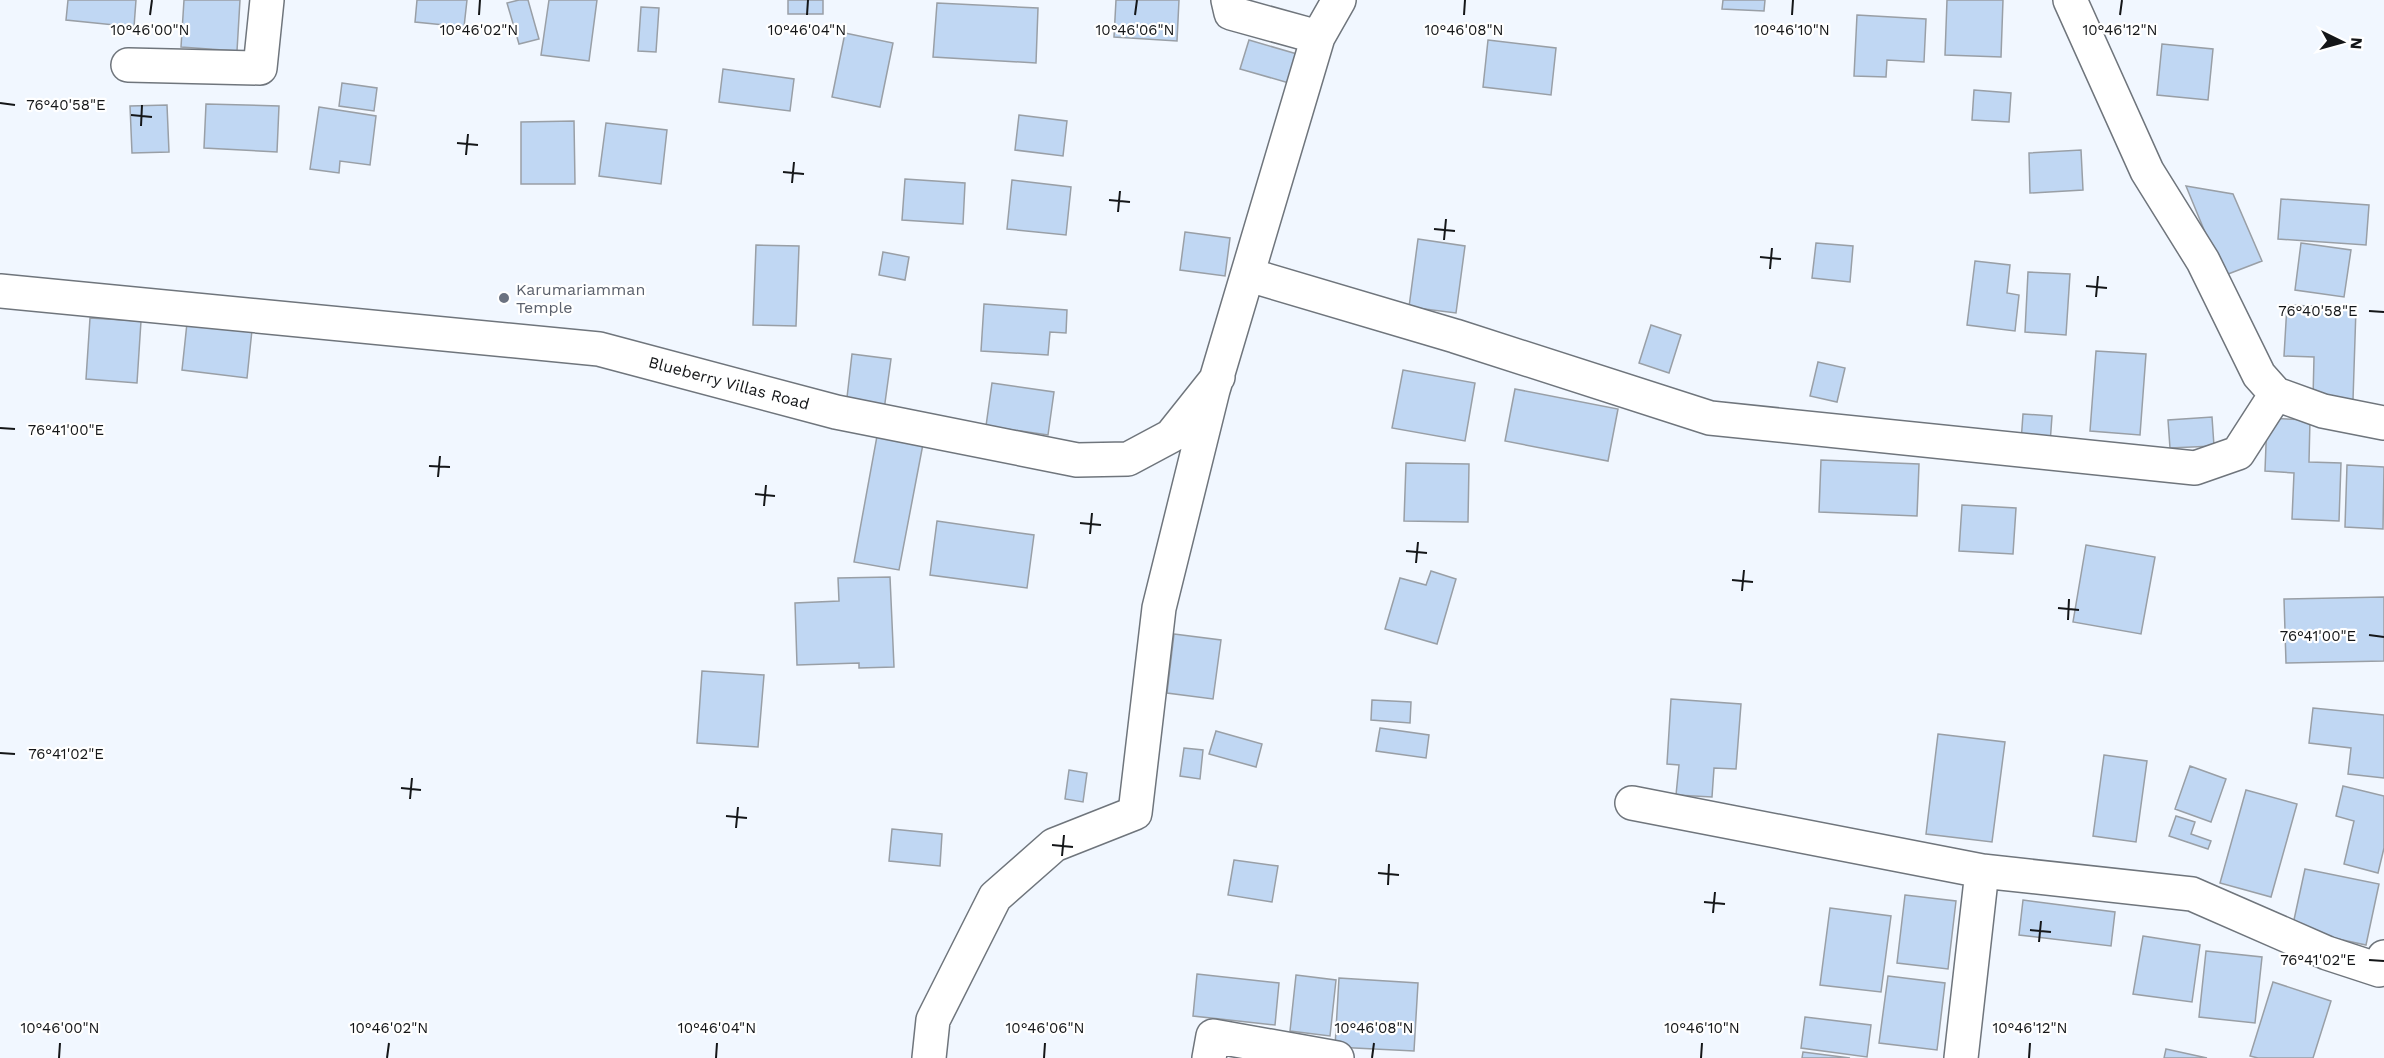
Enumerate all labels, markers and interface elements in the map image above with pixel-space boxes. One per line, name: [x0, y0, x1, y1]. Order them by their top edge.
north arrow: [2312, 12, 2372, 72]
text: 10°46'00"N: [110, 21, 190, 39]
text: 10°46'02"N: [440, 21, 518, 39]
text: 10°46'04"N: [768, 21, 846, 39]
text: 10°46'06"N: [1095, 21, 1175, 39]
text: 10°46'08"N: [1424, 21, 1504, 39]
text: 10°46'10"N: [1754, 21, 1830, 39]
text: 10°46'12"N: [2082, 21, 2158, 39]
text: N: [2346, 37, 2366, 50]
text: 76°40'58"E: [26, 96, 106, 114]
place label: Karumariamman Temple: [516, 280, 645, 317]
marker: Karumariamman Temple: [497, 291, 511, 305]
text: 76°40'58"E: [2278, 302, 2358, 320]
street label: Blueberry Villas Road: [646, 352, 812, 414]
text: 76°41'00"E: [28, 421, 104, 439]
text: 76°41'00"E: [2280, 627, 2356, 645]
text: 76°41'02"E: [28, 745, 104, 763]
text: 76°41'02"E: [2280, 951, 2356, 969]
text: 10°46'00"N: [20, 1019, 100, 1037]
text: 10°46'02"N: [350, 1019, 428, 1037]
text: 10°46'04"N: [678, 1019, 756, 1037]
text: 10°46'06"N: [1005, 1019, 1085, 1037]
text: 10°46'08"N: [1334, 1019, 1414, 1037]
text: 10°46'10"N: [1664, 1019, 1740, 1037]
text: 10°46'12"N: [1992, 1019, 2068, 1037]

